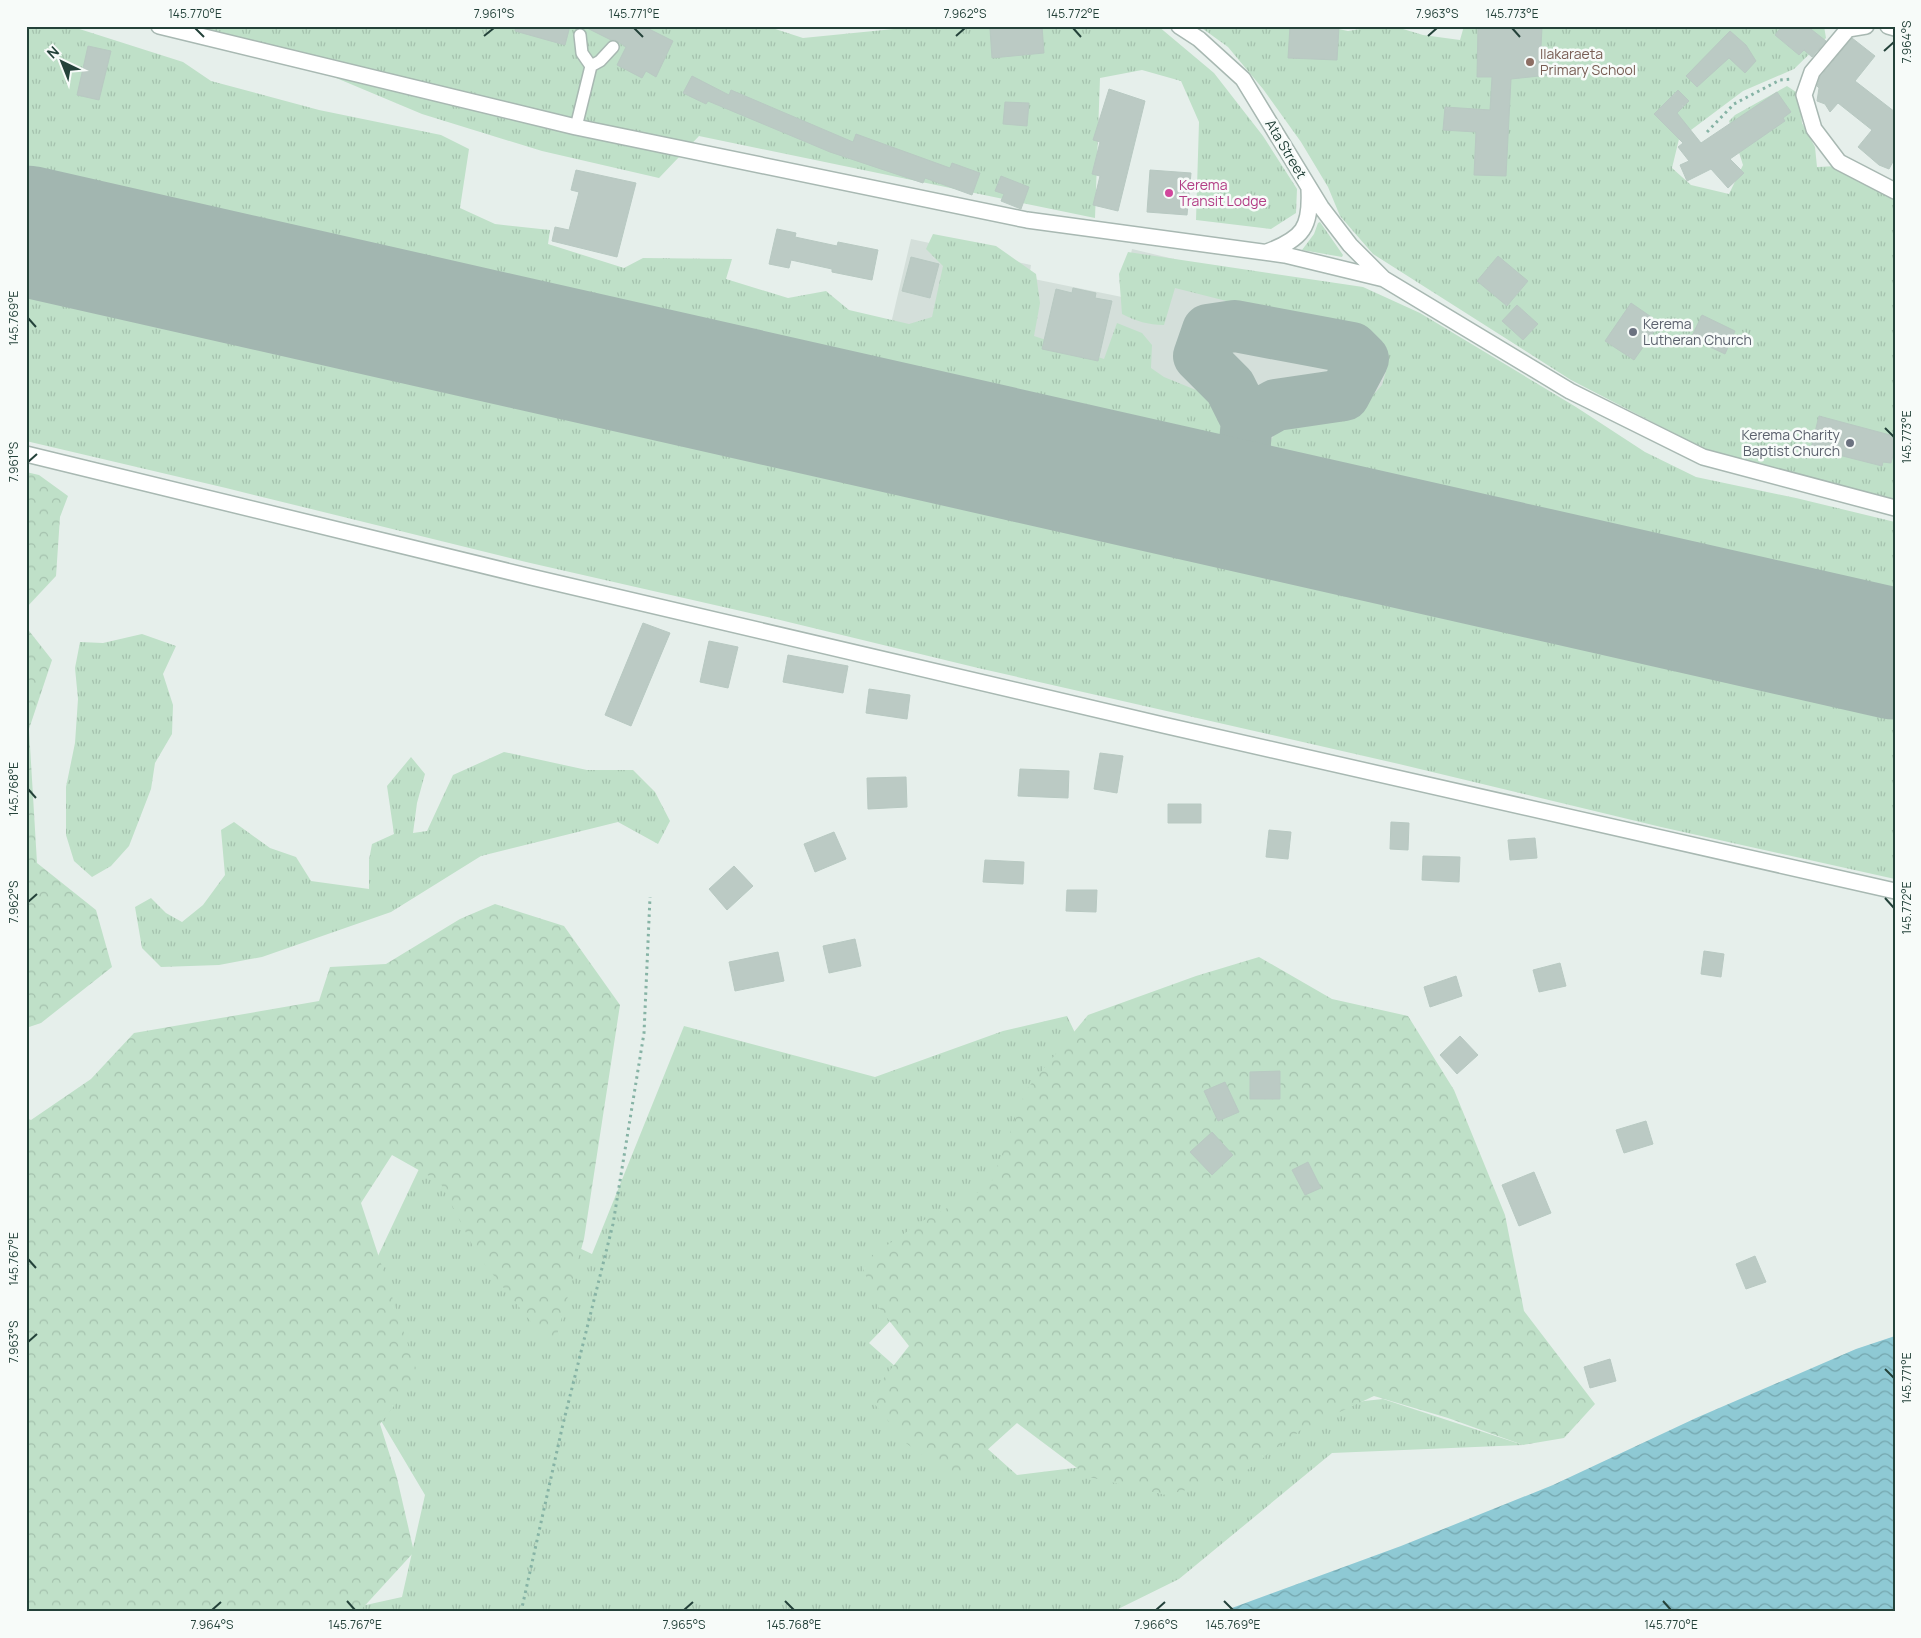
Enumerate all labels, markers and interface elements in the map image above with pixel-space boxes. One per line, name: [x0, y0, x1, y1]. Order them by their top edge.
text: 145.770°E: [168, 5, 222, 22]
text: 7.961°S: [474, 5, 514, 22]
text: 145.771°E: [608, 5, 660, 22]
text: 7.962°S: [944, 5, 986, 22]
text: 145.772°E: [1046, 5, 1100, 22]
text: 7.963°S: [1416, 5, 1458, 22]
text: 145.773°E: [1486, 5, 1539, 22]
text: 7.964°S: [1898, 20, 1915, 64]
north arrow: [38, 38, 88, 88]
text: N: [43, 42, 63, 63]
place label: Ilakaraeta Primary School: [1540, 44, 1636, 79]
marker: Ilakaraeta Primary School: [1524, 56, 1536, 68]
street label: Ata Street: [1261, 116, 1312, 182]
place label: Kerema Transit Lodge: [1179, 175, 1267, 210]
marker: Kerema Transit Lodge: [1163, 187, 1175, 199]
text: 145.769°E: [5, 290, 22, 345]
place label: Kerema Lutheran Church: [1643, 314, 1752, 349]
marker: Kerema Lutheran Church: [1627, 326, 1639, 338]
text: 145.773°E: [1898, 410, 1915, 463]
place label: Kerema Charity Baptist Church: [1742, 425, 1841, 460]
marker: Kerema Charity Baptist Church: [1844, 437, 1856, 449]
text: 7.961°S: [5, 442, 22, 482]
text: 145.768°E: [5, 762, 22, 816]
text: 7.962°S: [5, 881, 22, 923]
text: 145.772°E: [1898, 881, 1915, 935]
text: 145.767°E: [5, 1232, 22, 1286]
text: 7.963°S: [5, 1321, 22, 1363]
text: 145.771°E: [1898, 1352, 1915, 1404]
text: 7.964°S: [190, 1616, 234, 1633]
text: 145.767°E: [328, 1616, 382, 1633]
text: 7.965°S: [663, 1616, 705, 1633]
text: 145.768°E: [767, 1616, 821, 1633]
text: 7.966°S: [1134, 1616, 1178, 1633]
text: 145.769°E: [1206, 1616, 1261, 1633]
text: 145.770°E: [1644, 1616, 1698, 1633]

